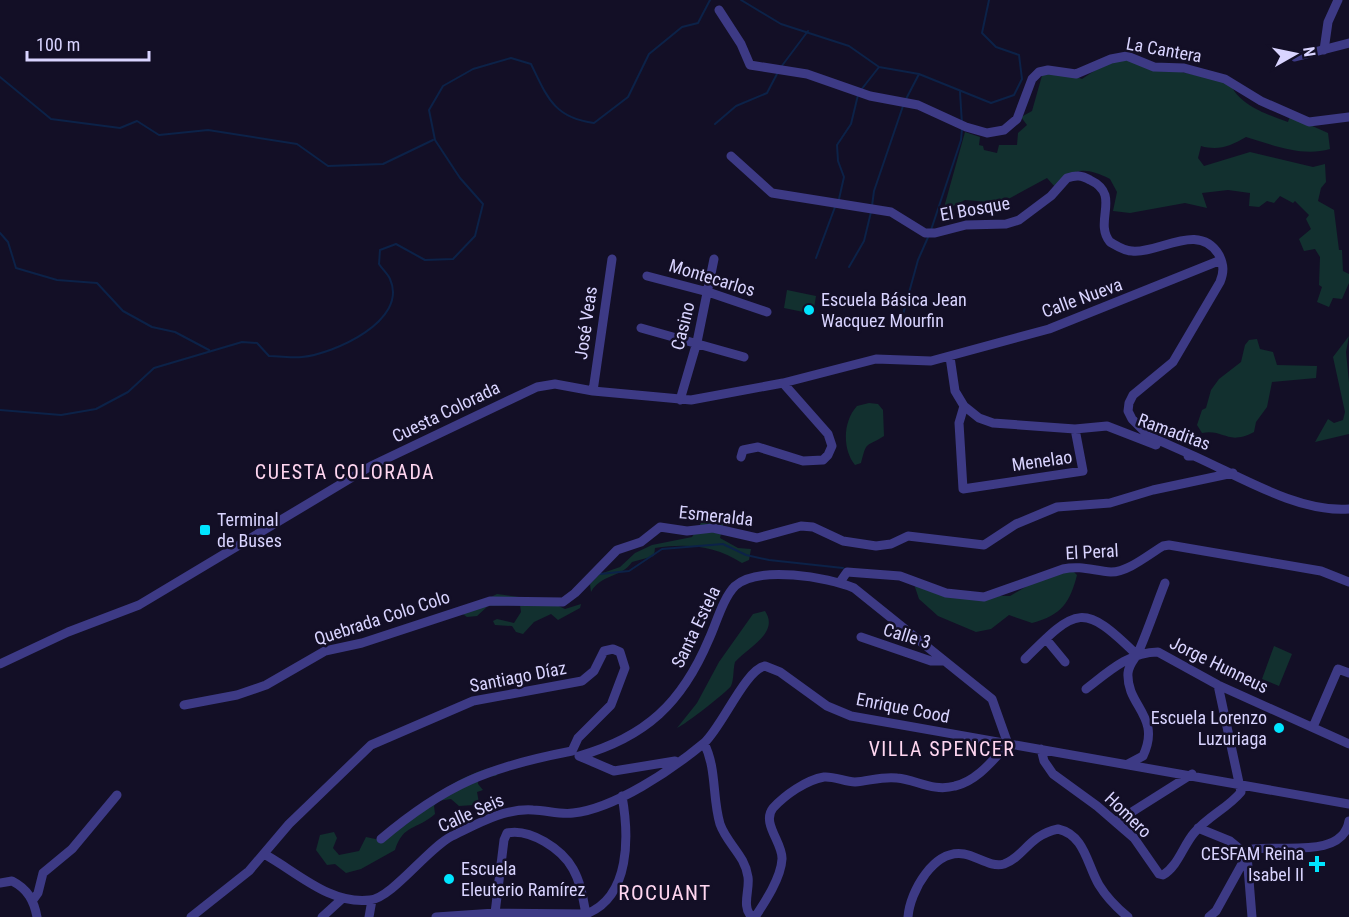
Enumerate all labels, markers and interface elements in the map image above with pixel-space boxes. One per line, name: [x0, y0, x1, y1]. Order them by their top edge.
scale bar: [27, 24, 148, 62]
north arrow: [1265, 24, 1325, 84]
street label: La Cantera: [1125, 33, 1204, 66]
text: 100 m: [36, 34, 80, 55]
text: N: [1299, 45, 1319, 58]
street label: El Bosque: [938, 192, 1011, 225]
street label: Montecarlos: [667, 254, 758, 301]
street label: Calle Nueva: [1039, 273, 1125, 322]
street label: José Veas: [570, 285, 601, 361]
place label: Escuela Básica Jean Wacquez Mourfin: [821, 289, 967, 331]
street label: Casino: [666, 300, 699, 352]
marker: Escuela Básica Jean Wacquez Mourfin: [802, 303, 816, 317]
street label: Cuesta Colorada: [388, 376, 503, 447]
street label: Ramaditas: [1135, 409, 1213, 454]
street label: Menelao: [1010, 446, 1074, 475]
district label: CUESTA COLORADA: [255, 460, 435, 484]
street label: Esmeralda: [678, 501, 754, 530]
place label: Terminal de Buses: [217, 509, 282, 551]
marker: Terminal de Buses: [198, 523, 212, 537]
street label: El Peral: [1065, 540, 1119, 563]
street label: Santa Estela: [667, 582, 724, 671]
street label: Quebrada Colo Colo: [311, 586, 452, 649]
street label: Calle 3: [881, 618, 933, 653]
street label: Jorge Hunneus: [1166, 632, 1272, 697]
street label: Santiago Díaz: [468, 657, 568, 696]
street label: Enrique Cood: [855, 688, 952, 727]
place label: Escuela Lorenzo Luzuriaga: [1151, 707, 1267, 749]
marker: Escuela Lorenzo Luzuriaga: [1272, 721, 1286, 735]
district label: VILLA SPENCER: [869, 737, 1015, 761]
street label: Homero: [1101, 787, 1156, 842]
street label: Calle Seis: [435, 789, 507, 836]
place label: CESFAM Reina Isabel II: [1201, 843, 1304, 885]
marker: CESFAM Reina Isabel II: [1308, 855, 1326, 873]
place label: Escuela Eleuterio Ramírez: [461, 858, 585, 900]
marker: Escuela Eleuterio Ramírez: [442, 872, 456, 886]
district label: ROCUANT: [618, 881, 712, 905]

